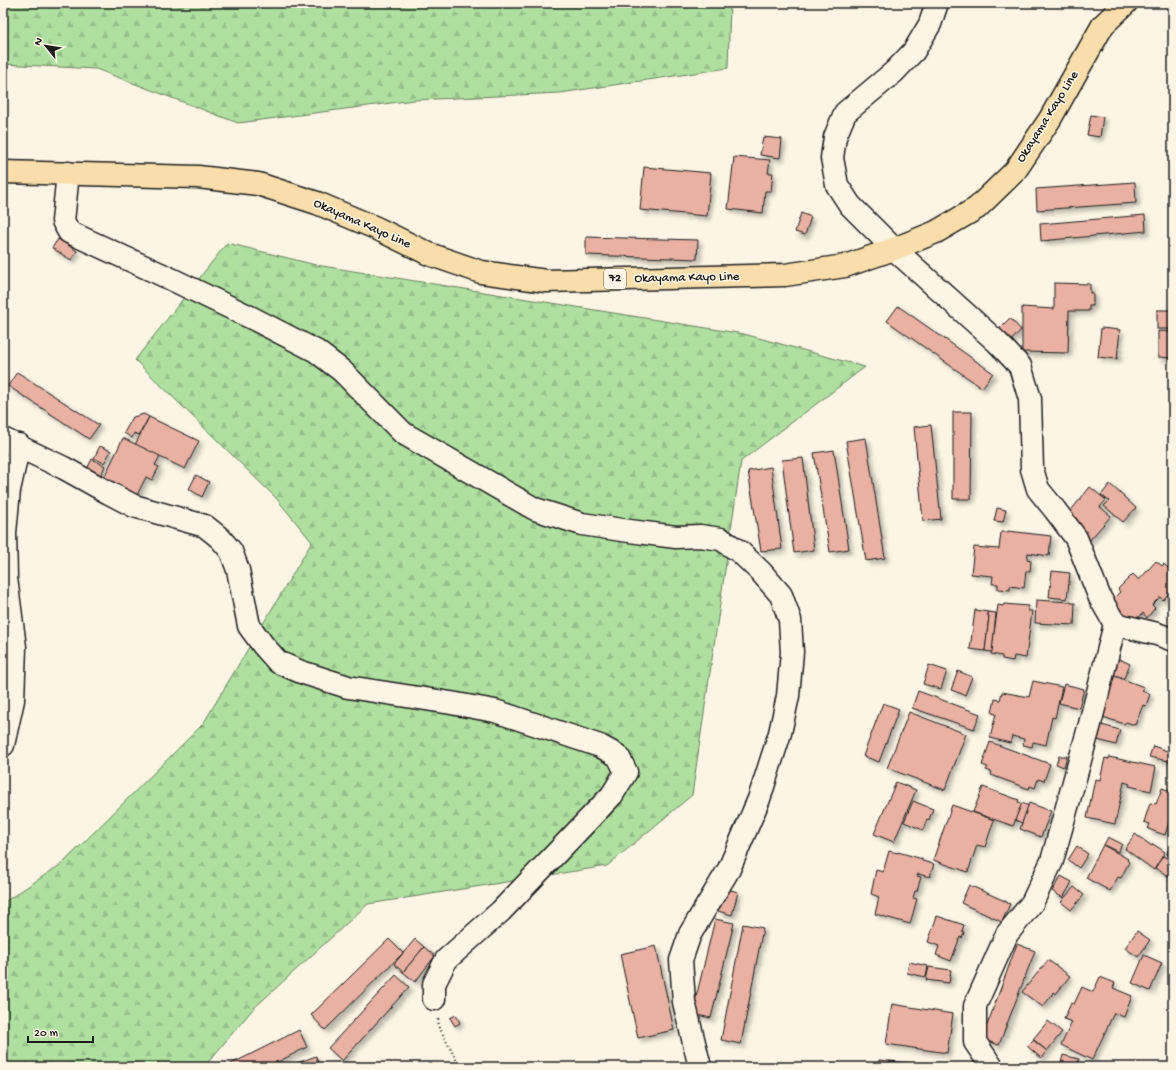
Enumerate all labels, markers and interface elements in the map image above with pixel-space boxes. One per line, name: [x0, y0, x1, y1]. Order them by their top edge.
north arrow: [26, 26, 66, 66]
text: N: [32, 36, 46, 48]
street label: Okayama Kayo Line: [1014, 68, 1082, 166]
street label: Okayama Kayo Line: [311, 196, 413, 252]
road number: 72: [604, 269, 626, 289]
street label: Okayama Kayo Line: [634, 270, 740, 286]
scale bar: [28, 1018, 93, 1044]
text: 20 m: [34, 1027, 59, 1041]

